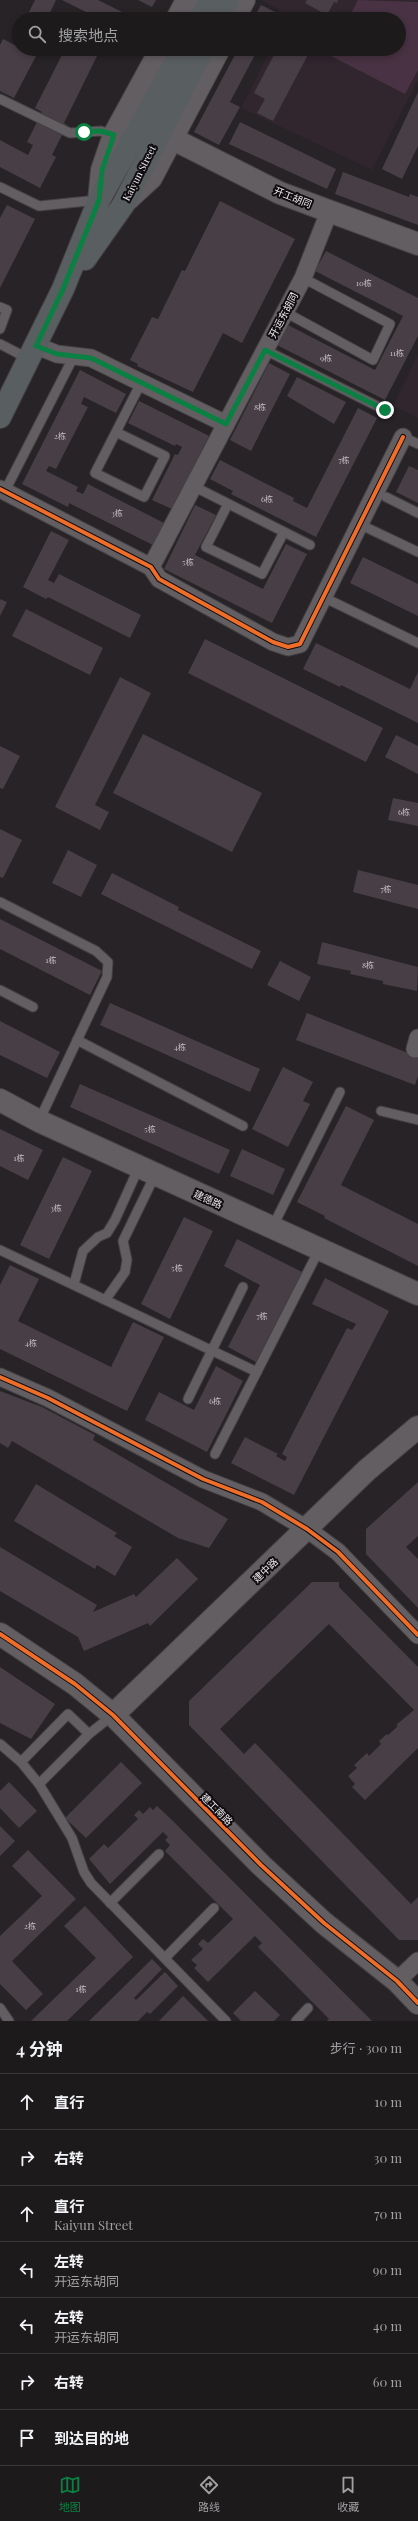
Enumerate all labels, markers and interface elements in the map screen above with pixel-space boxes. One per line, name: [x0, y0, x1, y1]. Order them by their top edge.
search box: [12, 12, 406, 56]
icon: search: [26, 23, 48, 45]
text: 搜索地点: [58, 25, 118, 45]
route start: [75, 123, 93, 141]
street label: Kaiyun Street: [119, 142, 159, 203]
street label: 开工胡同: [272, 183, 314, 211]
house number: 10栋: [356, 277, 372, 288]
street label: 开运东胡同: [265, 290, 301, 340]
house number: 11栋: [390, 347, 404, 358]
house number: 9栋: [320, 352, 332, 363]
house number: 8栋: [254, 401, 266, 412]
route end: [376, 401, 394, 419]
house number: 2栋: [54, 430, 66, 441]
house number: 7栋: [338, 454, 350, 465]
house number: 6栋: [261, 493, 273, 504]
house number: 3栋: [111, 507, 123, 518]
house number: 5栋: [182, 556, 194, 567]
house number: 6栋: [398, 806, 410, 817]
house number: 7栋: [380, 883, 392, 894]
house number: 1栋: [46, 954, 56, 965]
house number: 8栋: [362, 959, 374, 970]
house number: 4栋: [174, 1041, 186, 1052]
house number: 5栋: [144, 1123, 156, 1134]
house number: 1栋: [14, 1152, 24, 1163]
street label: 建德路: [191, 1187, 225, 1211]
house number: 3栋: [50, 1202, 62, 1213]
house number: 5栋: [171, 1262, 183, 1273]
house number: 7栋: [256, 1310, 268, 1321]
house number: 4栋: [25, 1337, 37, 1348]
house number: 6栋: [209, 1395, 221, 1406]
street label: 建中路: [249, 1555, 281, 1585]
street label: 建工南路: [198, 1790, 236, 1828]
house number: 2栋: [24, 1920, 36, 1931]
house number: 1栋: [76, 1983, 86, 1994]
text: 4 分钟: [16, 2037, 63, 2059]
text: 步行 · 300 m: [330, 2039, 402, 2056]
icon: ahead: [16, 2091, 38, 2113]
text: 直行: [54, 2092, 84, 2112]
text: 10 m: [375, 2093, 402, 2110]
icon: right: [16, 2147, 38, 2169]
text: 右转: [54, 2148, 84, 2168]
text: 30 m: [374, 2149, 402, 2166]
text: 直行: [54, 2196, 84, 2216]
icon: ahead: [16, 2203, 38, 2225]
text: 70 m: [374, 2205, 402, 2222]
text: Kaiyun Street: [54, 2216, 133, 2233]
text: 左转: [54, 2251, 84, 2271]
icon: left: [16, 2259, 38, 2281]
text: 90 m: [373, 2261, 402, 2278]
text: 开运东胡同: [54, 2272, 119, 2289]
text: 左转: [54, 2307, 84, 2327]
icon: left: [16, 2315, 38, 2337]
text: 40 m: [373, 2317, 402, 2334]
text: 开运东胡同: [54, 2328, 119, 2345]
icon: right: [16, 2371, 38, 2393]
text: 右转: [54, 2372, 84, 2392]
text: 60 m: [373, 2373, 402, 2390]
icon: arrive: [16, 2427, 38, 2449]
text: 到达目的地: [54, 2428, 129, 2448]
tab: 地图: [59, 2474, 81, 2514]
tab: 路线: [198, 2474, 220, 2514]
tab: 收藏: [337, 2474, 359, 2514]

